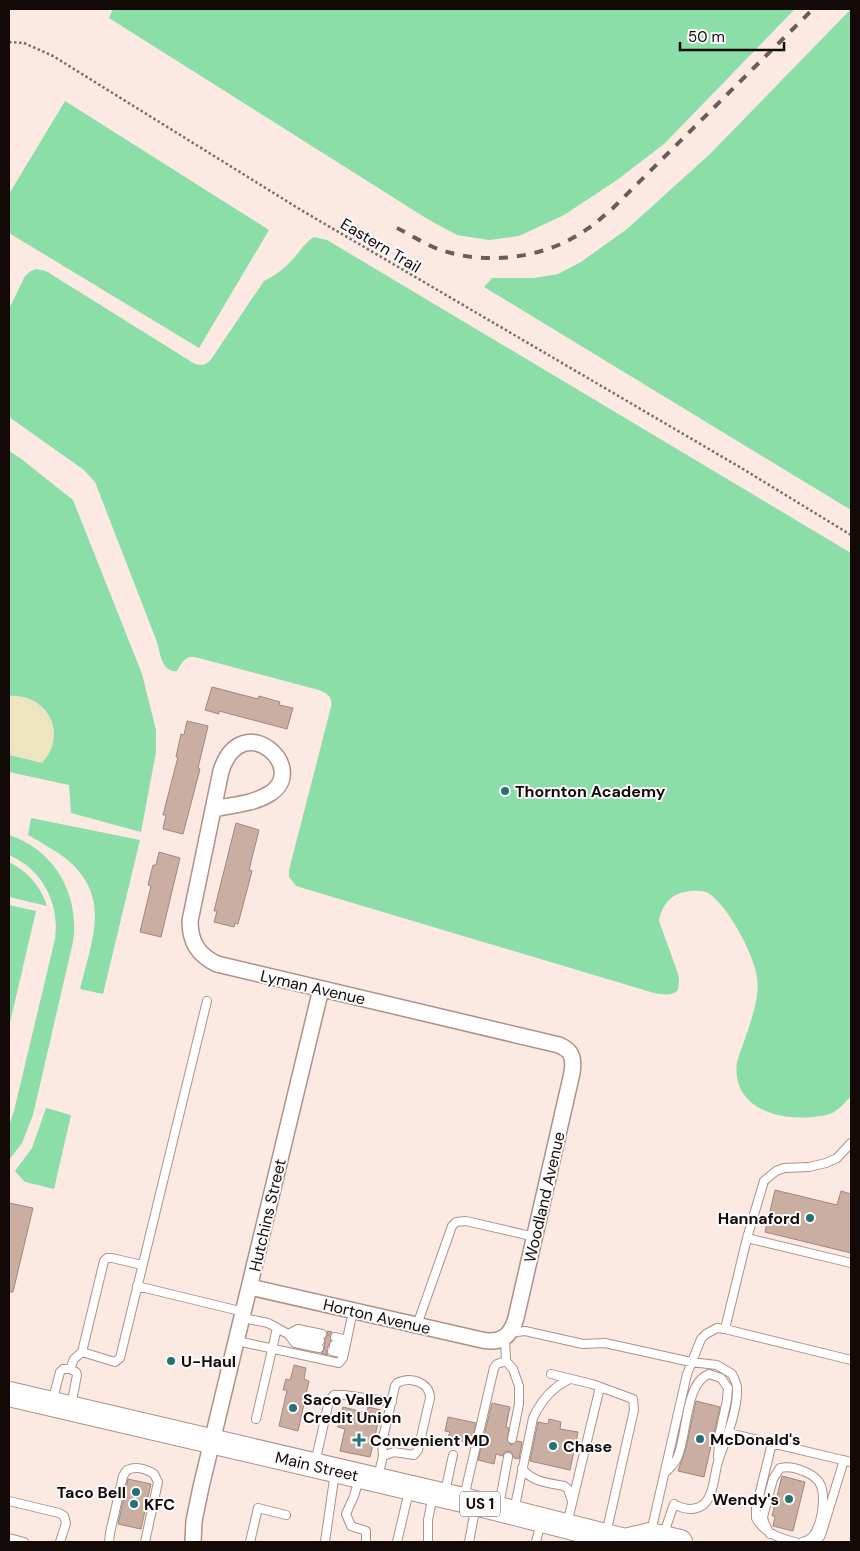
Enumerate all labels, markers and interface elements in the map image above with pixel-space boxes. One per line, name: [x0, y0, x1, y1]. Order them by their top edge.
scale bar: [680, 20, 784, 52]
text: 50 m: [688, 27, 725, 47]
street label: Eastern Trail: [337, 213, 425, 278]
place label: Thornton Academy: [515, 781, 666, 802]
marker: Thornton Academy: [499, 785, 511, 797]
street label: Lyman Avenue: [258, 965, 367, 1010]
street label: Woodland Avenue: [519, 1130, 570, 1265]
street label: Hutchins Street: [244, 1157, 291, 1274]
place label: Hannaford: [718, 1208, 800, 1229]
marker: Hannaford: [804, 1212, 816, 1224]
street label: Horton Avenue: [321, 1294, 433, 1339]
place label: U-Haul: [181, 1351, 236, 1372]
marker: U-Haul: [165, 1355, 177, 1367]
place label: Saco Valley Credit Union: [303, 1389, 401, 1428]
marker: Saco Valley Credit Union: [287, 1402, 299, 1414]
place label: McDonald's: [710, 1429, 801, 1450]
place label: Convenient MD: [370, 1430, 490, 1451]
marker: Convenient MD: [352, 1433, 366, 1447]
marker: McDonald's: [694, 1433, 706, 1445]
place label: Chase: [563, 1436, 612, 1457]
marker: Chase: [547, 1440, 559, 1452]
street label: Main Street: [273, 1447, 361, 1486]
place label: Taco Bell: [57, 1482, 126, 1503]
marker: Taco Bell: [130, 1486, 142, 1498]
place label: Wendy's: [712, 1489, 779, 1510]
road number: US 1: [460, 1492, 500, 1516]
marker: Wendy's: [783, 1493, 795, 1505]
place label: KFC: [144, 1494, 175, 1515]
marker: KFC: [128, 1498, 140, 1510]

